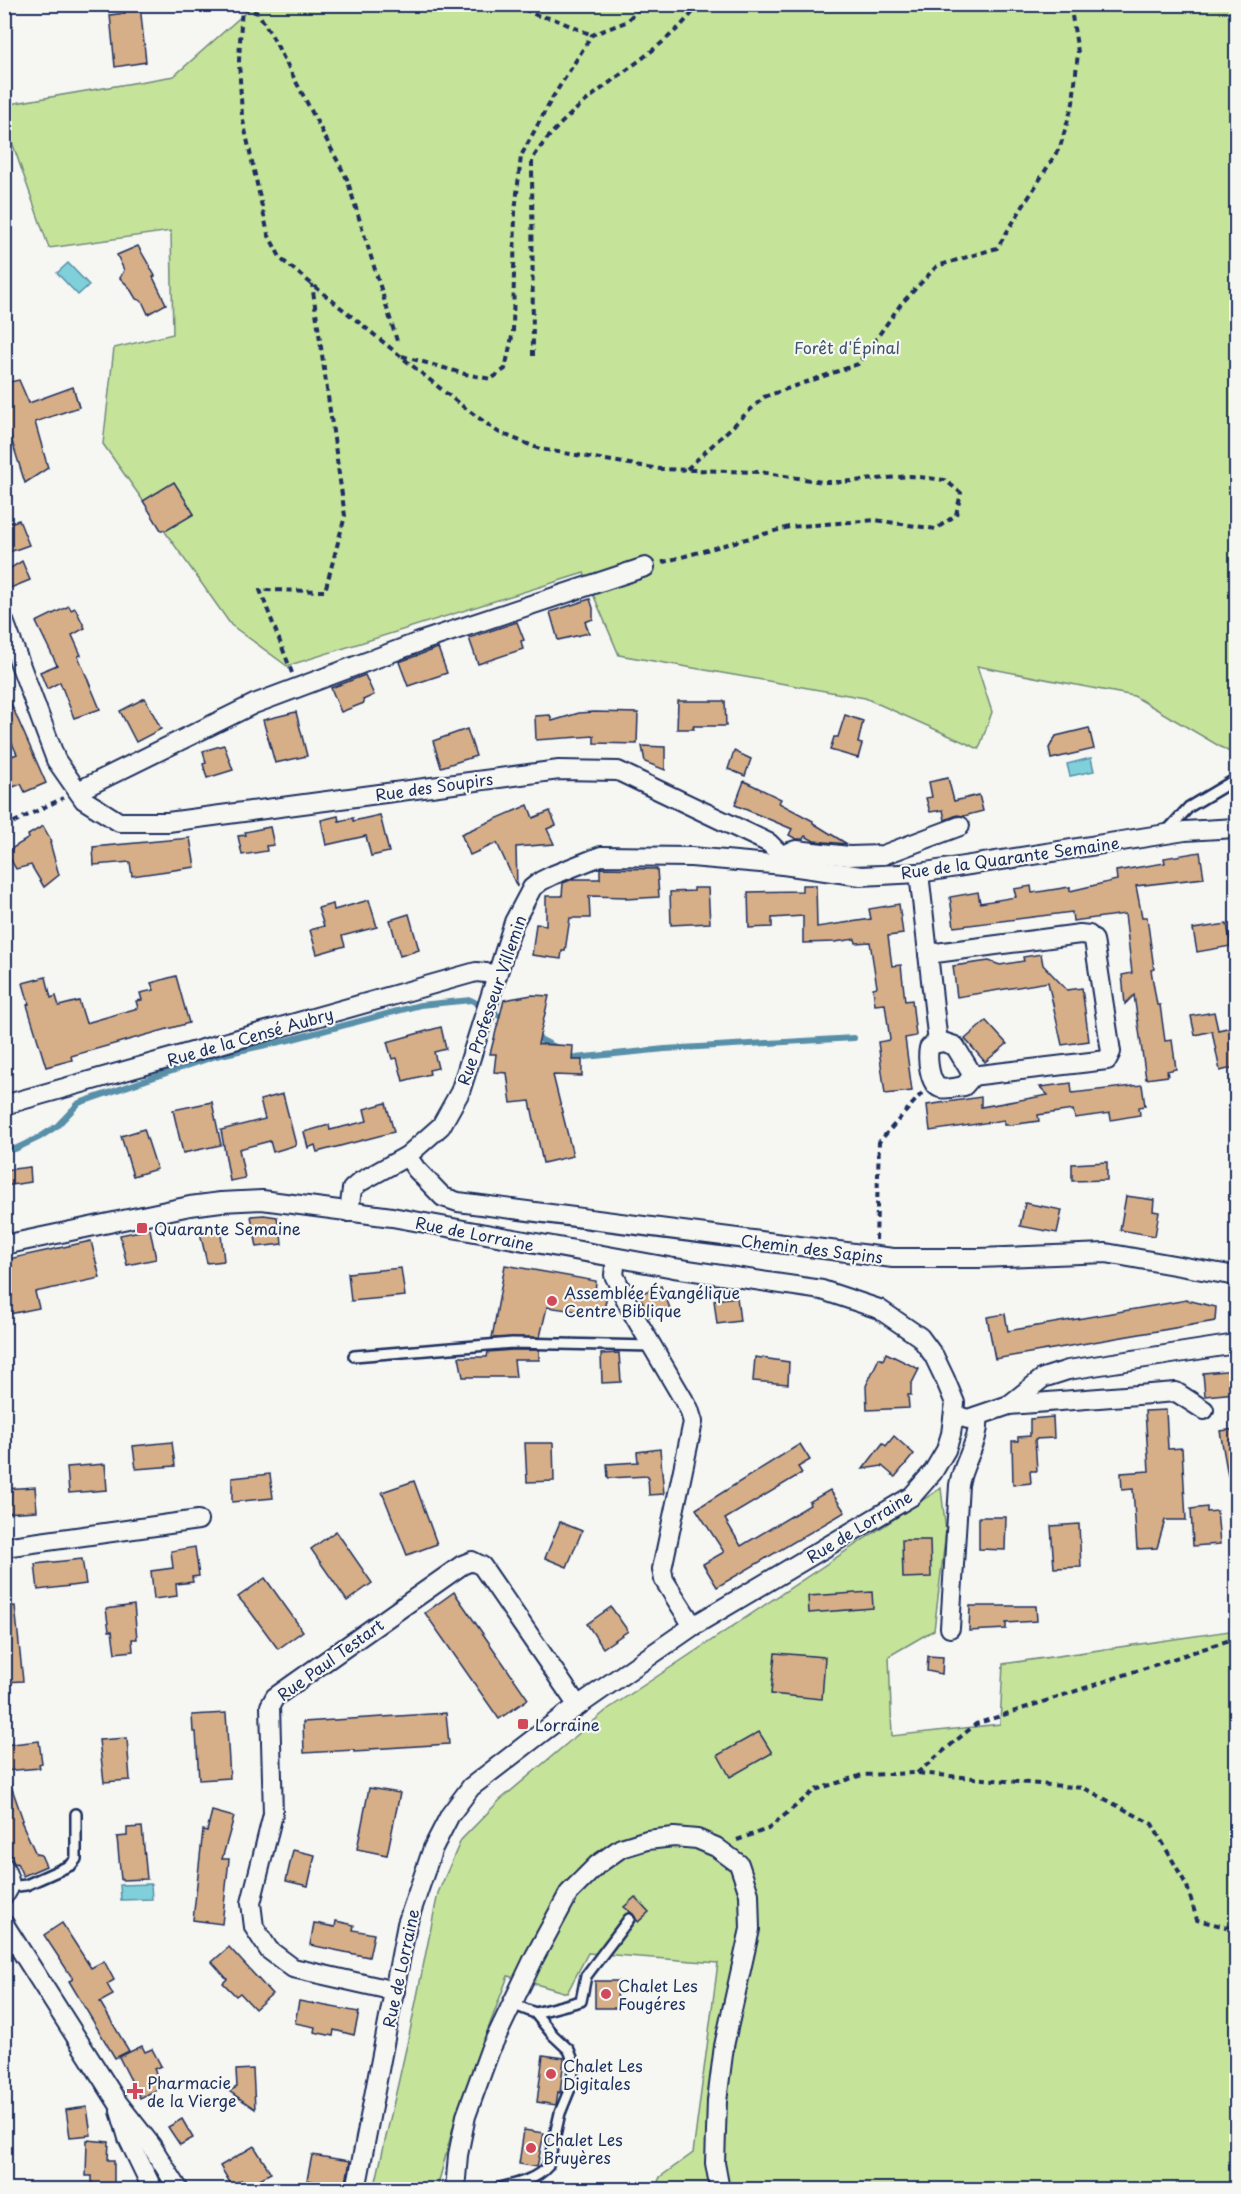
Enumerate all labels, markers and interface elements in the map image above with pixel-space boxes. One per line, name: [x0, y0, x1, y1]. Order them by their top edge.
park label: Forêt d'Épinal: [794, 335, 900, 359]
street label: Rue des Soupirs: [374, 766, 494, 806]
street label: Rue de la Quarante Semaine: [899, 830, 1121, 884]
street label: Rue Professeur Villemin: [451, 912, 531, 1088]
street label: Rue de la Censé Aubry: [164, 1001, 336, 1071]
street label: Rue de Lorraine: [414, 1210, 536, 1256]
place label: Quarante Semaine: [154, 1216, 301, 1240]
marker: Quarante Semaine: [135, 1221, 149, 1235]
street label: Chemin des Sapins: [740, 1227, 884, 1269]
place label: Assemblée Évangélique Centre Biblique: [564, 1280, 740, 1322]
marker: Assemblée Évangélique Centre Biblique: [545, 1294, 559, 1308]
street label: Rue de Lorraine: [802, 1484, 916, 1568]
street label: Rue Paul Testart: [272, 1612, 388, 1706]
place label: Lorraine: [535, 1712, 600, 1736]
marker: Lorraine: [516, 1717, 530, 1731]
street label: Rue de Lorraine: [376, 1907, 424, 2029]
place label: Chalet Les Fougéres: [618, 1973, 698, 2015]
marker: Chalet Les Fougéres: [599, 1987, 613, 2001]
place label: Chalet Les Digitales: [563, 2053, 643, 2095]
marker: Chalet Les Digitales: [544, 2067, 558, 2081]
place label: Pharmacie de la Vierge: [147, 2070, 236, 2112]
marker: Pharmacie de la Vierge: [128, 2084, 142, 2098]
place label: Chalet Les Bruyères: [543, 2127, 623, 2169]
marker: Chalet Les Bruyères: [524, 2141, 538, 2155]

